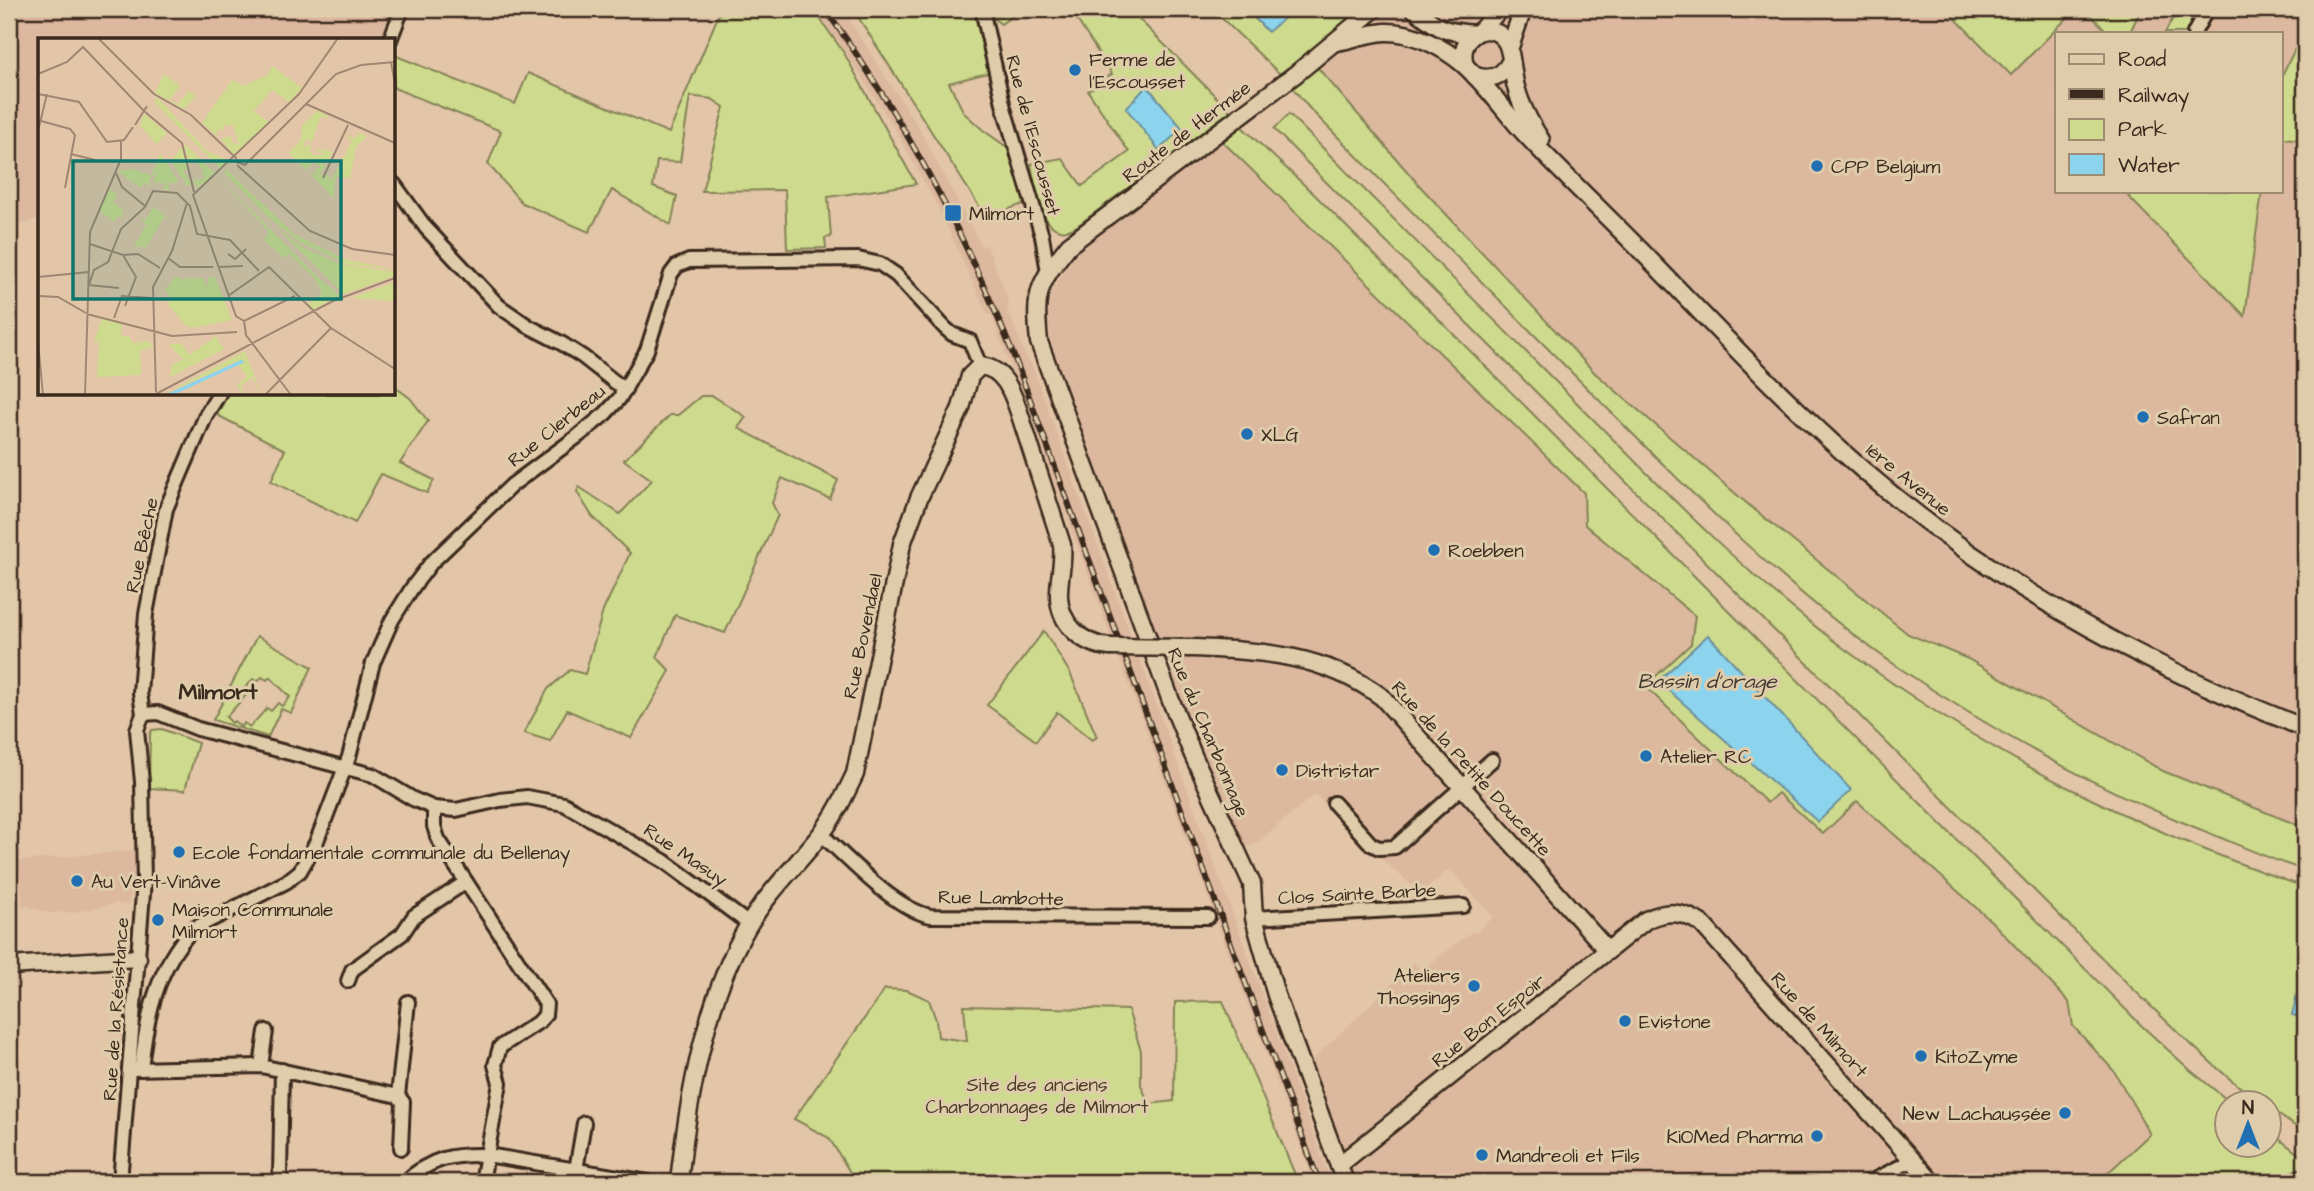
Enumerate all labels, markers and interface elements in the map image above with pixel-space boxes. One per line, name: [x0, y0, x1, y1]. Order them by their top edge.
legend: [2055, 32, 2282, 192]
inset map: [38, 38, 396, 396]
text: Road: [2118, 45, 2166, 74]
place label: Ferme de l'Escousset: [1089, 47, 1186, 96]
street label: Rue de l'Escousset: [998, 52, 1067, 219]
marker: Ferme de l'Escousset: [1067, 62, 1083, 78]
street label: Route de Hermée: [1117, 75, 1257, 190]
text: Railway: [2118, 81, 2190, 112]
text: Park: [2118, 115, 2167, 144]
text: Water: [2118, 151, 2180, 180]
place label: CPP Belgium: [1831, 154, 1940, 182]
marker: CPP Belgium: [1809, 158, 1825, 174]
place label: Milmort: [969, 201, 1035, 228]
marker: Milmort: [943, 203, 963, 223]
street label: Rue Clerbeau: [502, 378, 612, 474]
place label: Safran: [2157, 405, 2220, 432]
marker: Safran: [2135, 409, 2151, 425]
place label: XLG: [1261, 422, 1299, 449]
marker: XLG: [1239, 426, 1255, 442]
street label: 1ère Avenue: [1860, 437, 1957, 523]
street label: Rue Bêche: [119, 495, 166, 595]
place label: Roebben: [1448, 538, 1524, 565]
marker: Roebben: [1426, 542, 1442, 558]
street label: Rue Bovendael: [837, 571, 890, 702]
street label: Rue du Charbonnage: [1159, 644, 1255, 822]
water label: Bassin d'orage: [1637, 667, 1778, 697]
street label: Rue de la Petite Doucette: [1385, 675, 1557, 863]
district label: Milmort: [179, 676, 258, 708]
place label: Atelier RC: [1660, 744, 1752, 771]
marker: Atelier RC: [1638, 748, 1654, 764]
place label: Distristar: [1296, 758, 1380, 785]
marker: Distristar: [1274, 762, 1290, 778]
street label: Rue Masuy: [637, 817, 733, 894]
place label: Ecole fondamentale communale du Bellenay: [193, 840, 571, 868]
marker: Ecole fondamentale communale du Bellenay: [171, 844, 187, 860]
place label: Au Vert-Vinâve: [91, 869, 221, 896]
marker: Au Vert-Vinâve: [69, 873, 85, 889]
street label: Clos Sainte Barbe: [1277, 877, 1437, 912]
street label: Rue Lambotte: [938, 884, 1064, 913]
place label: Maison Communale Milmort: [172, 897, 333, 946]
marker: Maison Communale Milmort: [150, 912, 166, 928]
street label: Rue de la Résistance: [97, 916, 136, 1102]
place label: Ateliers Thossings: [1377, 963, 1460, 1013]
street label: Rue de Milmort: [1764, 966, 1874, 1084]
street label: Rue Bon Espoir: [1426, 968, 1552, 1074]
marker: Ateliers Thossings: [1466, 978, 1482, 994]
place label: Evistone: [1639, 1009, 1711, 1036]
marker: Evistone: [1617, 1013, 1633, 1029]
place label: KitoZyme: [1935, 1044, 2018, 1072]
marker: KitoZyme: [1913, 1048, 1929, 1064]
park label: Site des anciens Charbonnages de Milmort: [925, 1072, 1149, 1122]
north arrow: [2212, 1090, 2282, 1160]
text: N: [2242, 1095, 2254, 1122]
place label: New Lachaussée: [1903, 1101, 2051, 1128]
marker: New Lachaussée: [2057, 1105, 2073, 1121]
place label: KiOMed Pharma: [1666, 1124, 1803, 1151]
marker: KiOMed Pharma: [1809, 1128, 1825, 1144]
place label: Mandreoli et Fils: [1496, 1143, 1640, 1170]
marker: Mandreoli et Fils: [1474, 1147, 1490, 1163]

